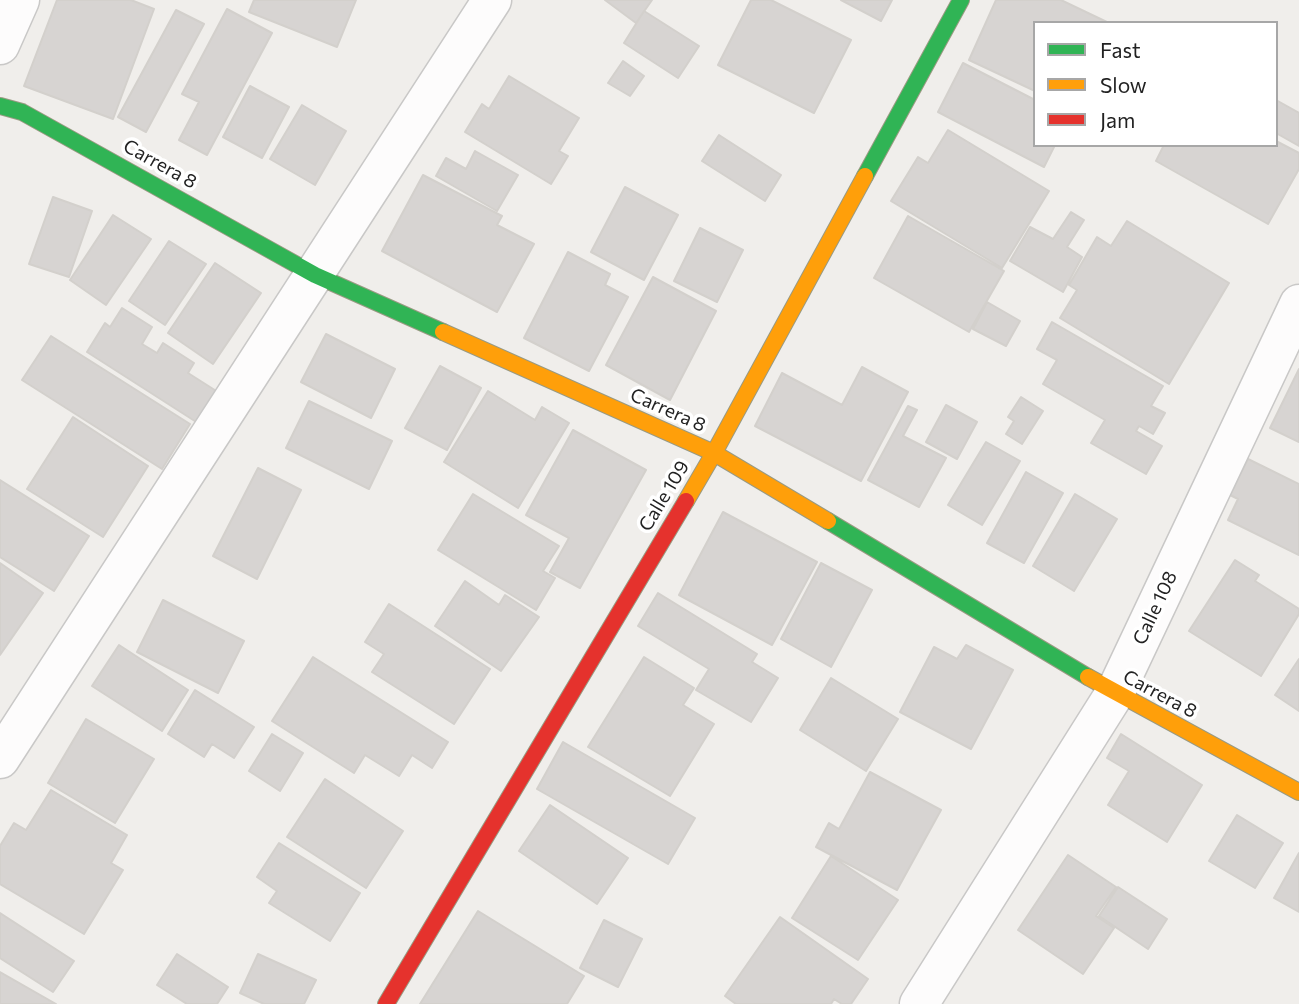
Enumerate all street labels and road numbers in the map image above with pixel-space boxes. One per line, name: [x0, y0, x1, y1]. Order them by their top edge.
street label: Carrera 8: [119, 135, 201, 193]
street label: Carrera 8: [627, 383, 709, 437]
street label: Calle 109: [634, 457, 694, 535]
street label: Calle 108: [1128, 568, 1182, 648]
street label: Carrera 8: [1119, 665, 1201, 723]

